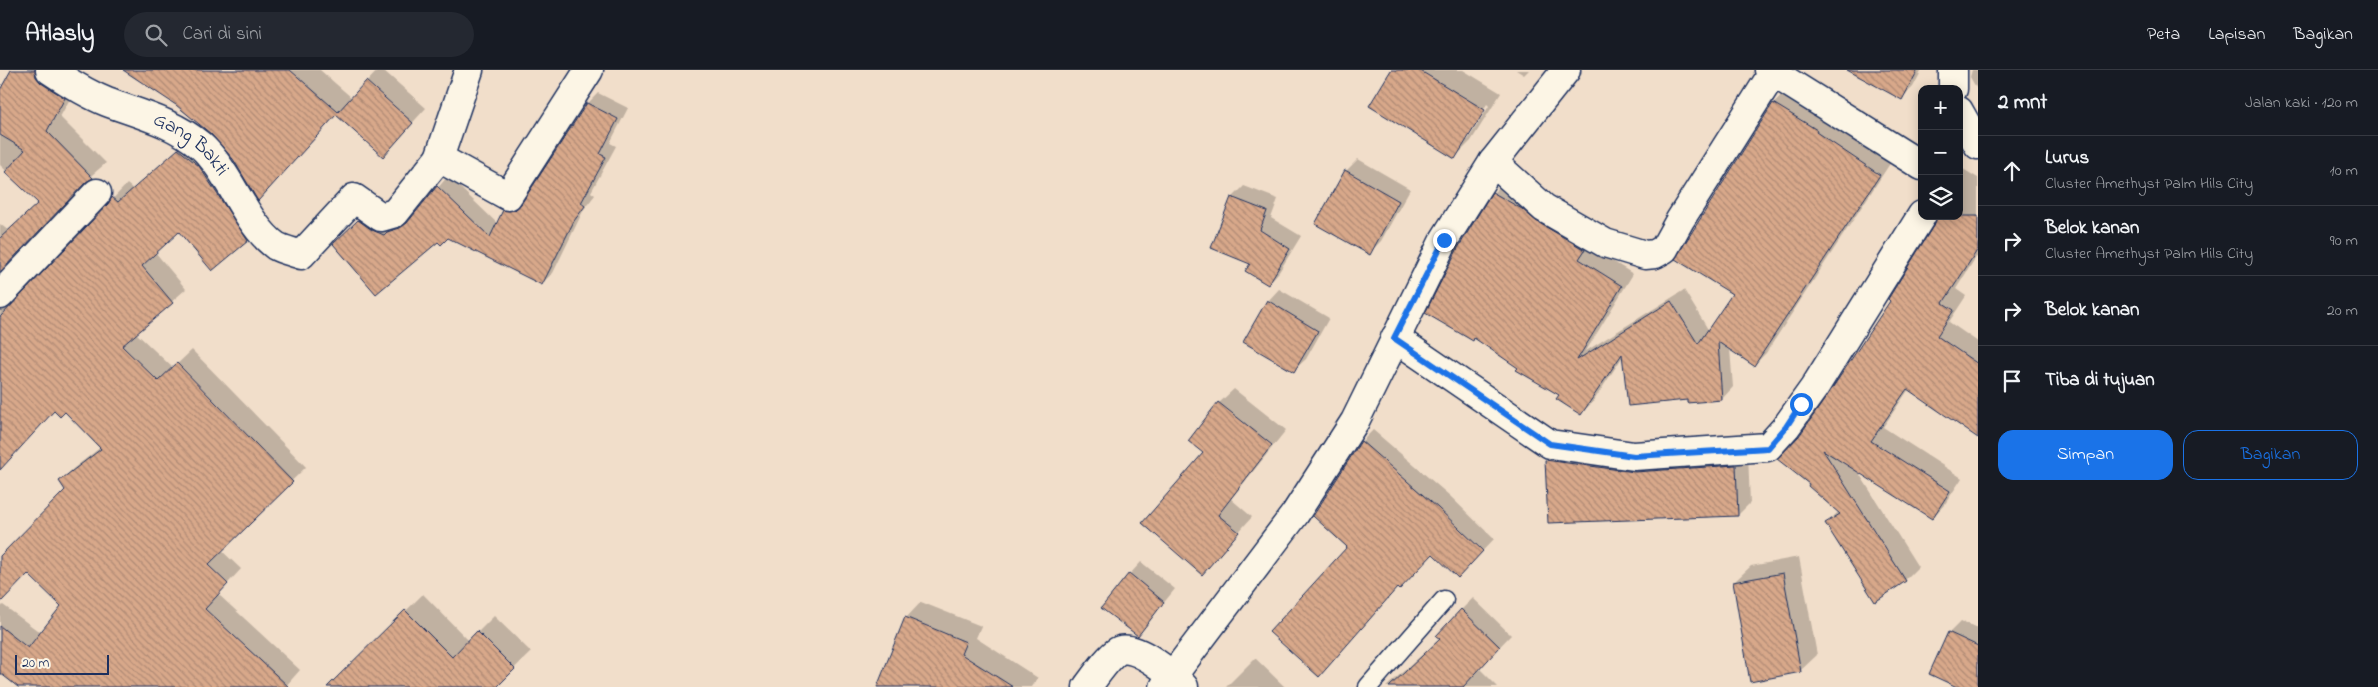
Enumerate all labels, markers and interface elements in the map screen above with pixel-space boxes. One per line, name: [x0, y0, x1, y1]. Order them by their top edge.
search box: [124, 12, 474, 57]
text: Atlasly: [25, 17, 94, 52]
icon: search: [142, 21, 170, 49]
text: Cari di sini: [182, 21, 262, 48]
text: Peta: [2147, 22, 2180, 48]
text: Lapisan: [2208, 22, 2265, 48]
text: Bagikan: [2293, 22, 2353, 48]
map controls: [1918, 85, 1963, 220]
button: +: [1918, 85, 1963, 130]
text: 2 mnt: [1998, 88, 2047, 118]
text: Jalan kaki · 120 m: [2245, 91, 2358, 115]
street label: Gang Bakti: [149, 106, 236, 182]
button: −: [1918, 130, 1963, 175]
text: Lurus: [2045, 145, 2089, 172]
icon: ahead: [1998, 157, 2026, 185]
text: 10 m: [2330, 159, 2358, 183]
text: Cluster Amethyst Palm Hils City: [2045, 172, 2253, 196]
button: layers: [1918, 175, 1963, 220]
text: Belok kanan: [2045, 215, 2139, 242]
icon: right: [1998, 227, 2026, 255]
route end: [1433, 229, 1456, 252]
text: 90 m: [2330, 229, 2358, 253]
text: Cluster Amethyst Palm Hils City: [2045, 242, 2253, 266]
icon: right: [1998, 297, 2026, 325]
text: Belok kanan: [2045, 297, 2139, 324]
text: 20 m: [2327, 299, 2358, 323]
icon: arrive: [1998, 367, 2026, 395]
text: Tiba di tujuan: [2045, 367, 2155, 394]
route start: [1790, 393, 1813, 416]
button: Simpan: [1998, 430, 2173, 480]
button: Bagikan: [2183, 430, 2358, 480]
scale bar: [15, 652, 109, 675]
text: 20 m: [22, 653, 49, 674]

